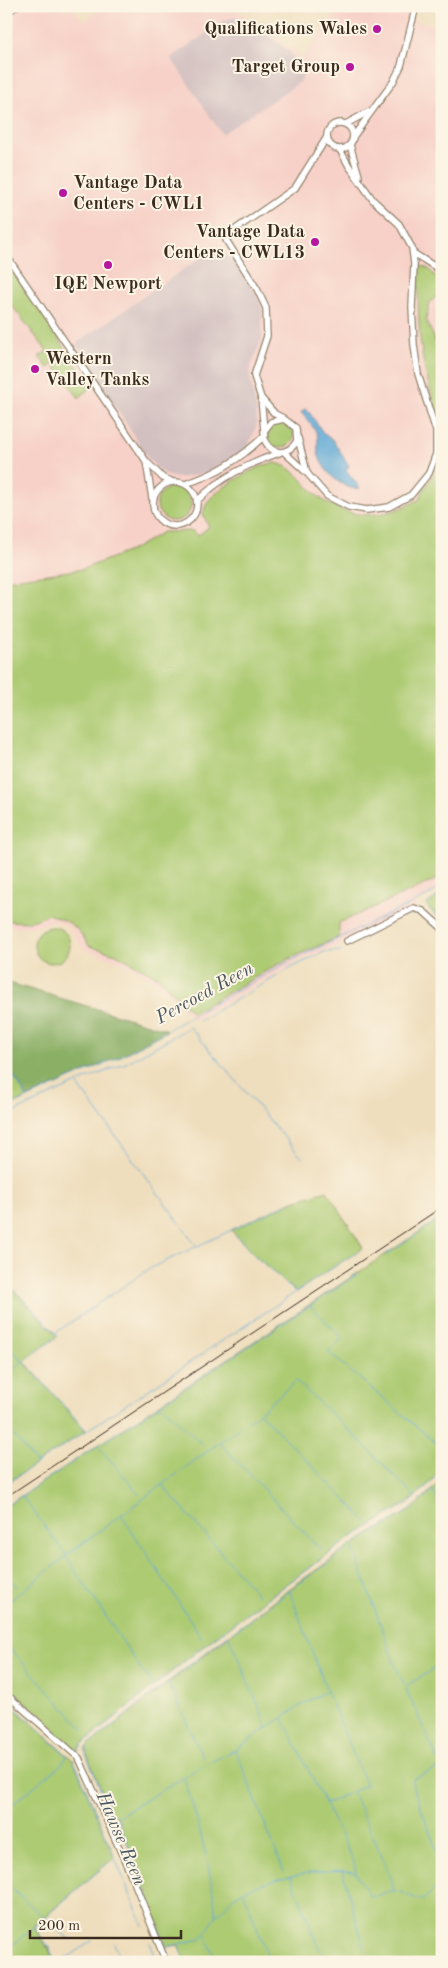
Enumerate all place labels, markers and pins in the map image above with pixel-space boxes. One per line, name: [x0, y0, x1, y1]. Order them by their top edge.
place label: Qualifications Wales: [204, 20, 367, 38]
marker: Qualifications Wales: [371, 23, 383, 35]
place label: Target Group: [231, 58, 340, 76]
marker: Target Group: [344, 61, 356, 73]
place label: Vantage Data Centers - CWL1: [73, 174, 204, 213]
marker: Vantage Data Centers - CWL1: [57, 187, 69, 199]
place label: Vantage Data Centers - CWL13: [163, 223, 305, 262]
marker: Vantage Data Centers - CWL13: [309, 236, 321, 248]
marker: IQE Newport: [102, 259, 114, 271]
place label: IQE Newport: [54, 275, 162, 293]
place label: Western Valley Tanks: [45, 350, 150, 389]
marker: Western Valley Tanks: [29, 363, 41, 375]

